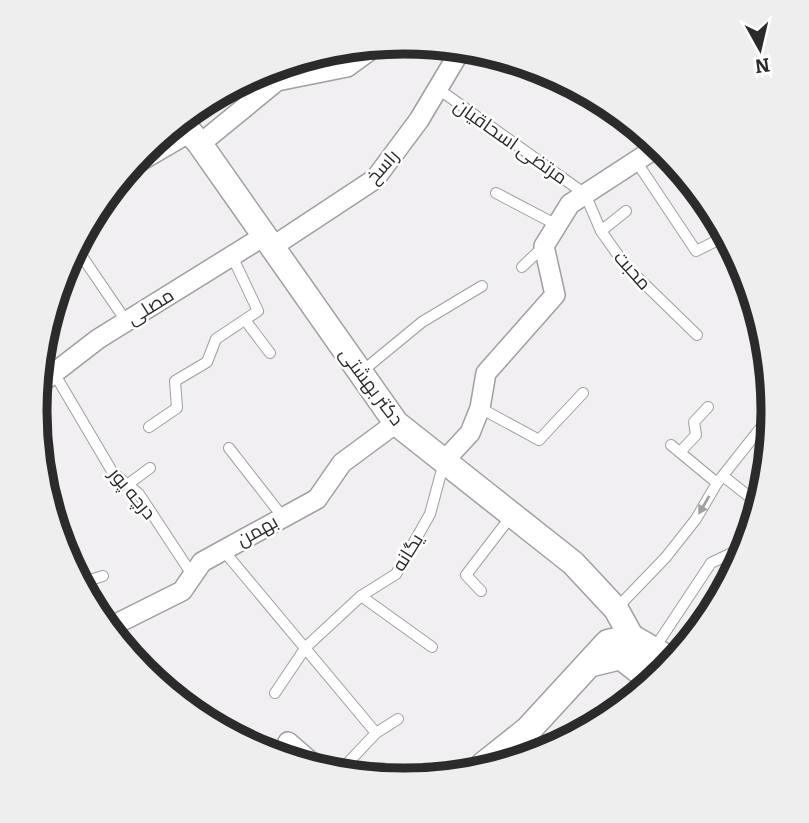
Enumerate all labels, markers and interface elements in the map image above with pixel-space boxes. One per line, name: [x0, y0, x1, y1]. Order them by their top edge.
north arrow: [725, 14, 795, 84]
text: N: [753, 53, 771, 78]
street label: مرتضی اسحاقیان: [450, 94, 572, 189]
street label: راسخ: [361, 145, 405, 189]
street label: محبت: [609, 246, 656, 295]
street label: مصلی: [123, 283, 178, 330]
street label: دکتر بهشتی: [335, 342, 409, 430]
street label: درچه پور: [103, 462, 161, 525]
one-way arrow: [698, 495, 710, 514]
street label: بهمن: [233, 510, 282, 551]
street label: یگانه: [387, 529, 428, 575]

